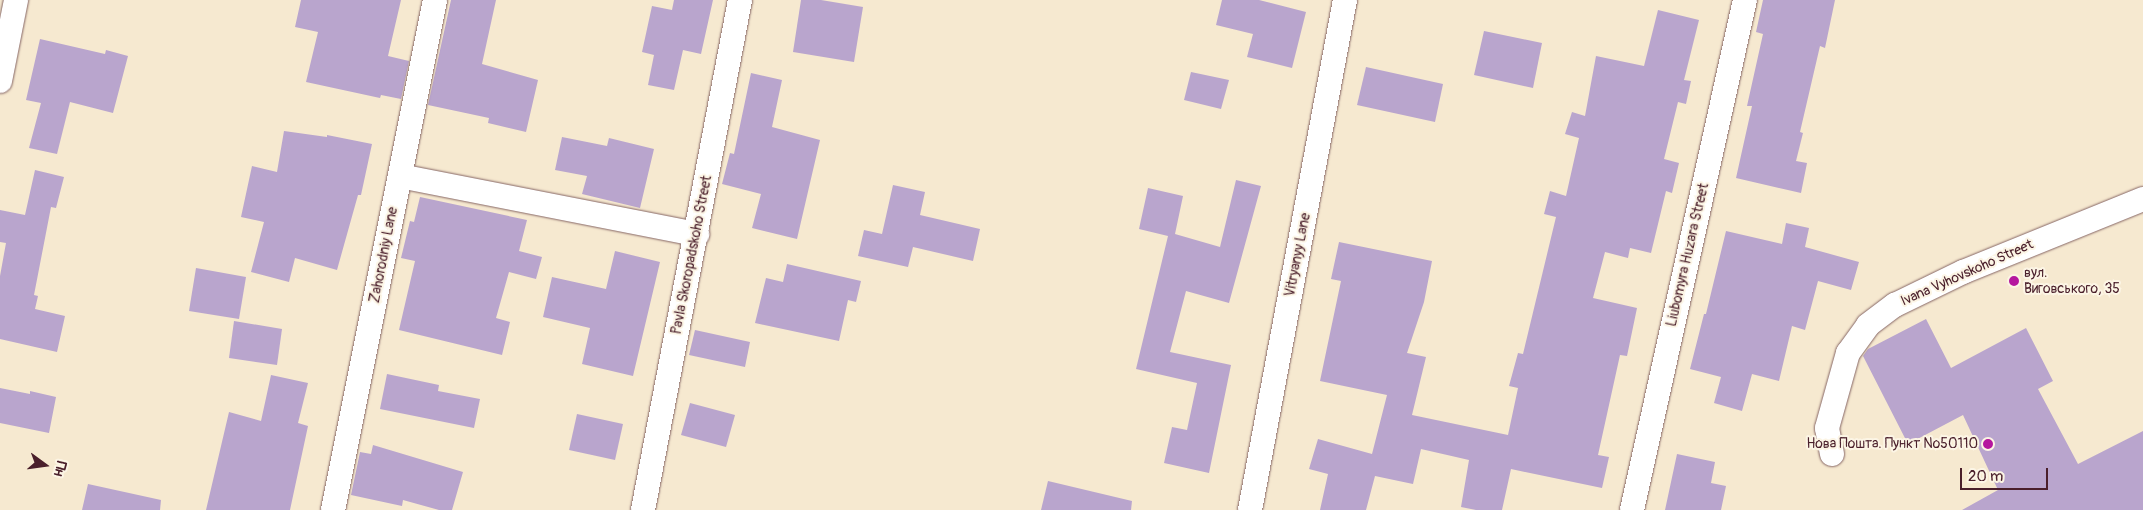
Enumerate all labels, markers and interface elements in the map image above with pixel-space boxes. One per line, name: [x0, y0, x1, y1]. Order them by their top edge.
street label: Pavla Skoropadskoho Street: [668, 174, 716, 336]
street label: Liubomyra Huzara Street: [1663, 182, 1713, 328]
street label: Zahorodniy Lane: [366, 206, 402, 304]
street label: Vitryanyy Lane: [1282, 212, 1314, 298]
street label: Ivana Vyhovskoho Street: [1898, 236, 2036, 310]
place label: вул. Виговського, 35: [2024, 265, 2120, 298]
marker: вул. Виговського, 35: [2008, 275, 2020, 287]
place label: Нова Пошта. Пункт №50110: [1806, 436, 1978, 452]
marker: Нова Пошта. Пункт №50110: [1982, 438, 1994, 450]
north arrow: [20, 440, 70, 490]
scale bar: [1963, 458, 2050, 490]
text: Пн: [50, 459, 70, 478]
text: 20 m: [1968, 467, 2003, 486]

